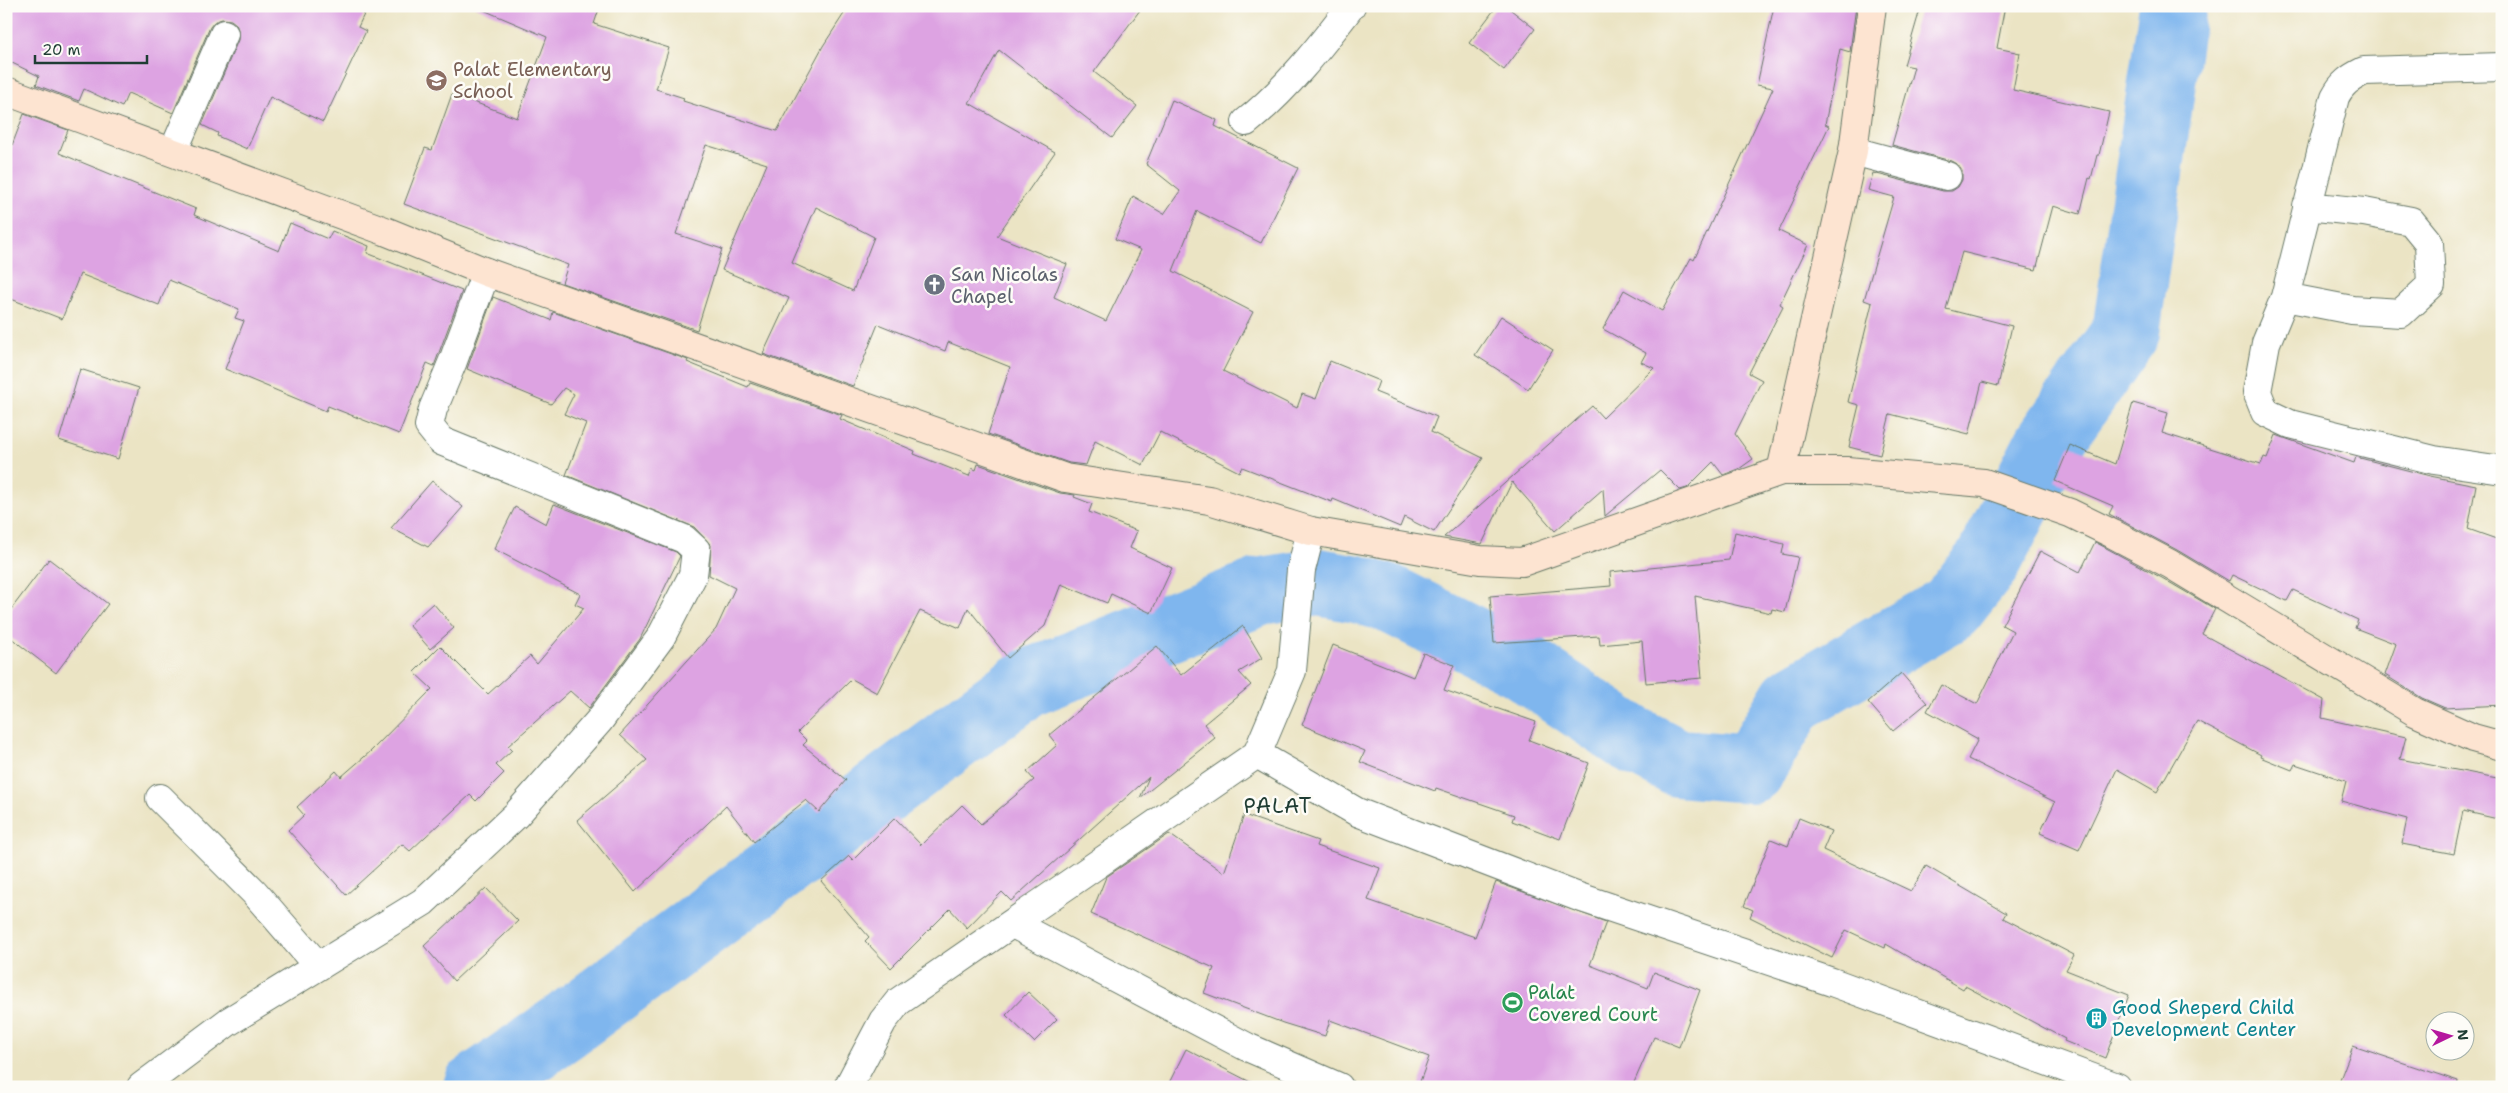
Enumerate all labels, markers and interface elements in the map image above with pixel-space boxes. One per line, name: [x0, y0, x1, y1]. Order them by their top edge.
scale bar: [35, 32, 148, 64]
text: 20 m: [42, 40, 81, 60]
place label: Palat Elementary School: [453, 57, 612, 104]
school or university icon: Palat Elementary School: [425, 68, 449, 92]
place label: San Nicolas Chapel: [951, 262, 1058, 309]
church icon: San Nicolas Chapel: [923, 273, 947, 297]
district label: PALAT: [1243, 792, 1313, 820]
place label: Palat Covered Court: [1528, 980, 1658, 1027]
sports icon: Palat Covered Court: [1500, 991, 1524, 1015]
place label: Good Sheperd Child Development Center: [2112, 995, 2296, 1042]
building icon: Good Sheperd Child Development Center: [2084, 1006, 2108, 1030]
north arrow: [2426, 1010, 2476, 1060]
text: N: [2454, 1029, 2472, 1041]

